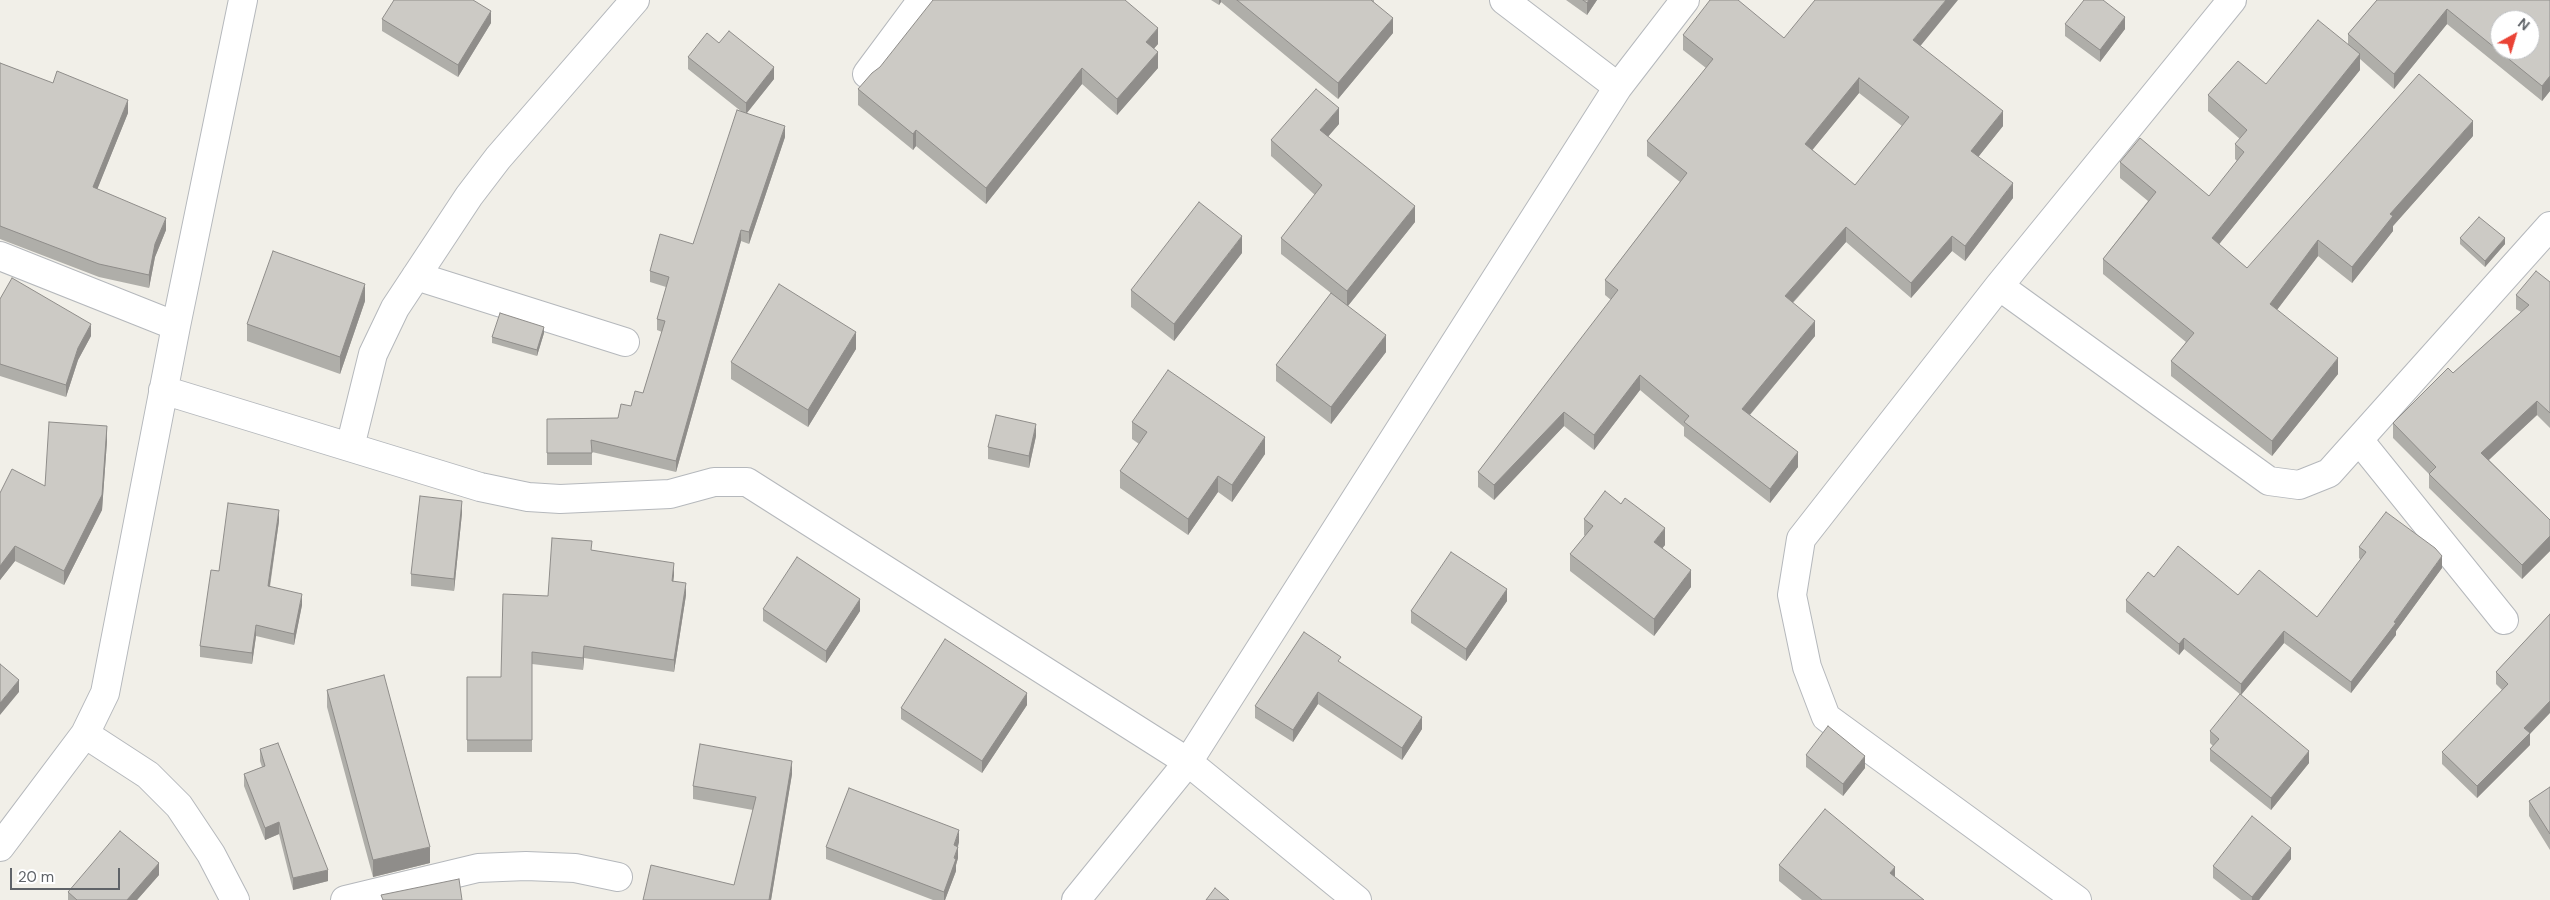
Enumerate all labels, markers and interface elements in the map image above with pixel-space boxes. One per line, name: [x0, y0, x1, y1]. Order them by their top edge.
north arrow: [2490, 10, 2540, 60]
text: N: [2514, 14, 2533, 34]
scale bar: [12, 858, 122, 890]
text: 20 m: [18, 867, 54, 887]

